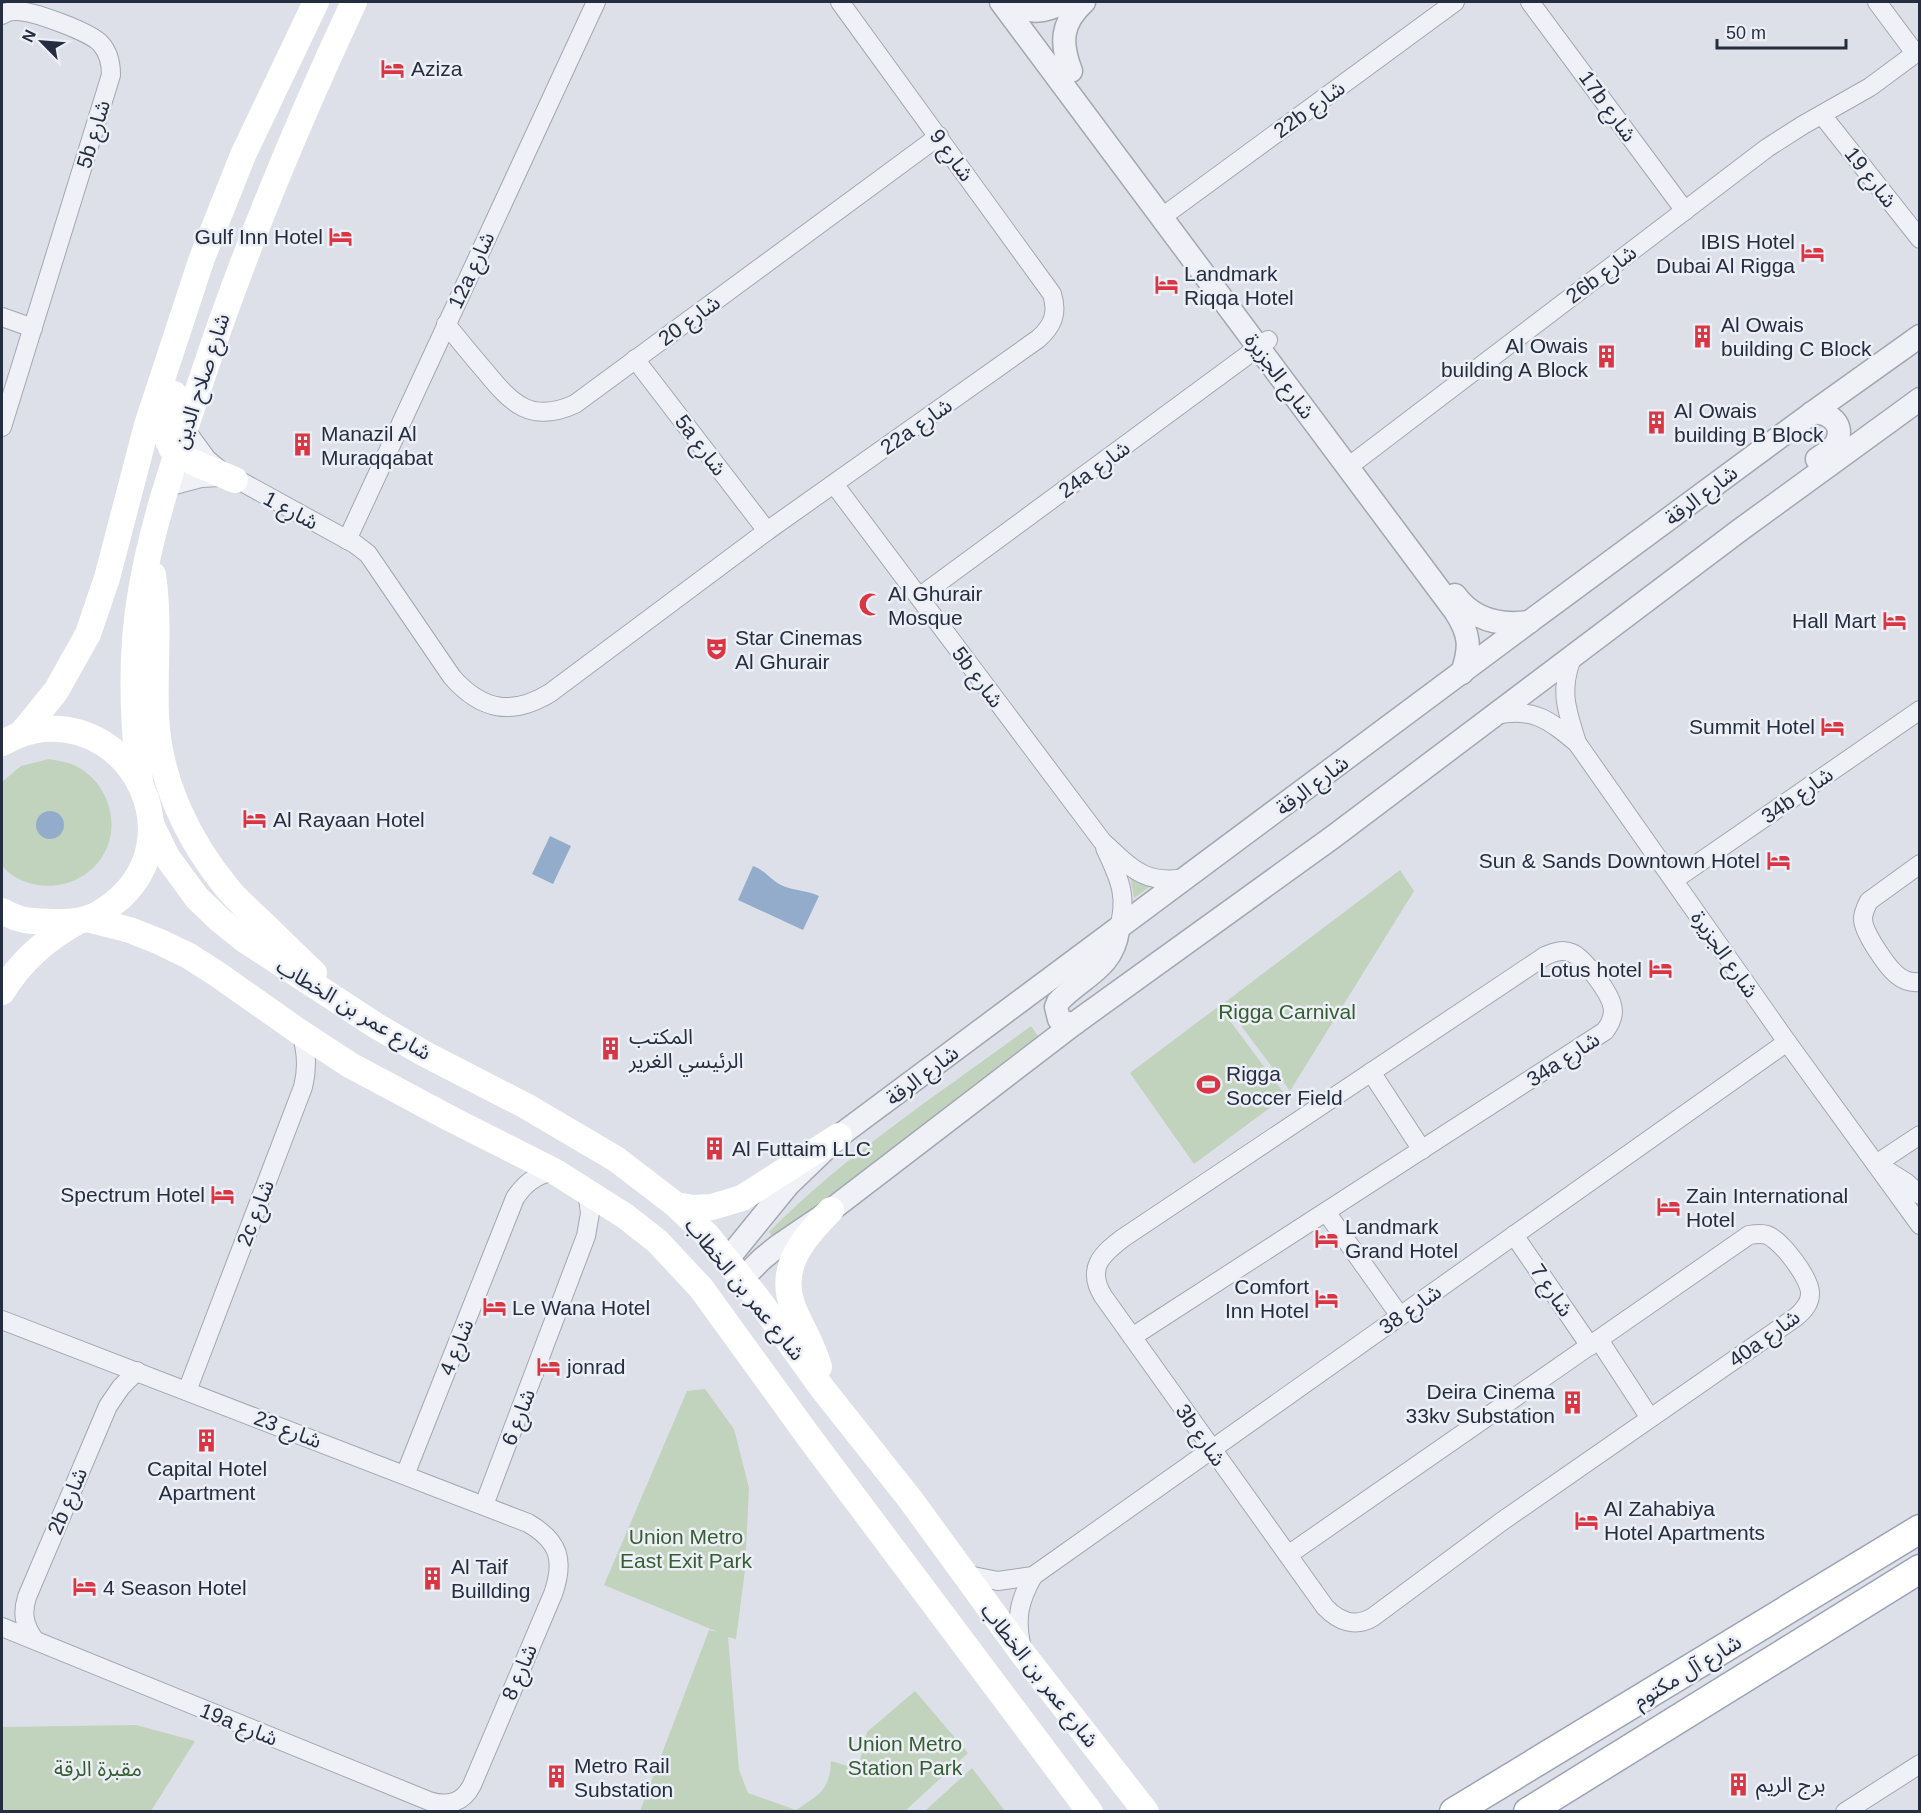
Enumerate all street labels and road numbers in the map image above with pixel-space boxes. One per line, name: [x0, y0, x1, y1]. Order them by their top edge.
street label: 17b شارع: [1571, 66, 1641, 148]
street label: 22b شارع: [1269, 76, 1351, 146]
street label: 5b شارع: [72, 97, 118, 172]
street label: شارع 9: [922, 125, 978, 188]
street label: شارع 19: [1837, 142, 1902, 214]
street label: 12a شارع: [443, 228, 502, 314]
street label: 26b شارع: [1561, 240, 1643, 311]
street label: شارع 20: [654, 290, 726, 353]
street label: شارع صلاح الدين: [168, 310, 237, 453]
street label: شارع الجزيرة: [1237, 329, 1319, 425]
street label: 22a شارع: [876, 393, 958, 462]
street label: 5a شارع: [668, 410, 731, 482]
street label: 24a شارع: [1054, 436, 1136, 506]
street label: شارع الرقة: [1660, 460, 1744, 533]
street label: شارع 1: [258, 486, 322, 537]
street label: 5b شارع: [945, 642, 1008, 714]
street label: شارع الرقة: [1271, 750, 1355, 823]
street label: 34b شارع: [1757, 762, 1839, 831]
street label: شارع الجزيرة: [1683, 906, 1763, 1004]
street label: شارع عمر بن الخطاب: [271, 954, 435, 1068]
street label: 34a شارع: [1522, 1027, 1606, 1094]
street label: شارع الرقة: [881, 1040, 965, 1113]
street label: 2c شارع: [232, 1177, 282, 1251]
street label: شارع عمر بن الخطاب: [678, 1213, 809, 1367]
street label: شارع 7: [1523, 1259, 1578, 1323]
street label: شارع 38: [1375, 1279, 1448, 1342]
street label: 40a شارع: [1724, 1305, 1806, 1375]
street label: شارع 4: [434, 1316, 481, 1380]
street label: شارع 6: [497, 1386, 543, 1450]
street label: 3b شارع: [1168, 1400, 1231, 1473]
street label: شارع 23: [250, 1406, 325, 1456]
street label: 2b شارع: [43, 1464, 95, 1539]
street label: شارع عمر بن الخطاب: [974, 1599, 1103, 1754]
street label: شارع آل مكتوم: [1629, 1630, 1748, 1716]
street label: شارع 8: [497, 1641, 545, 1705]
street label: 19a شارع: [195, 1698, 281, 1754]

